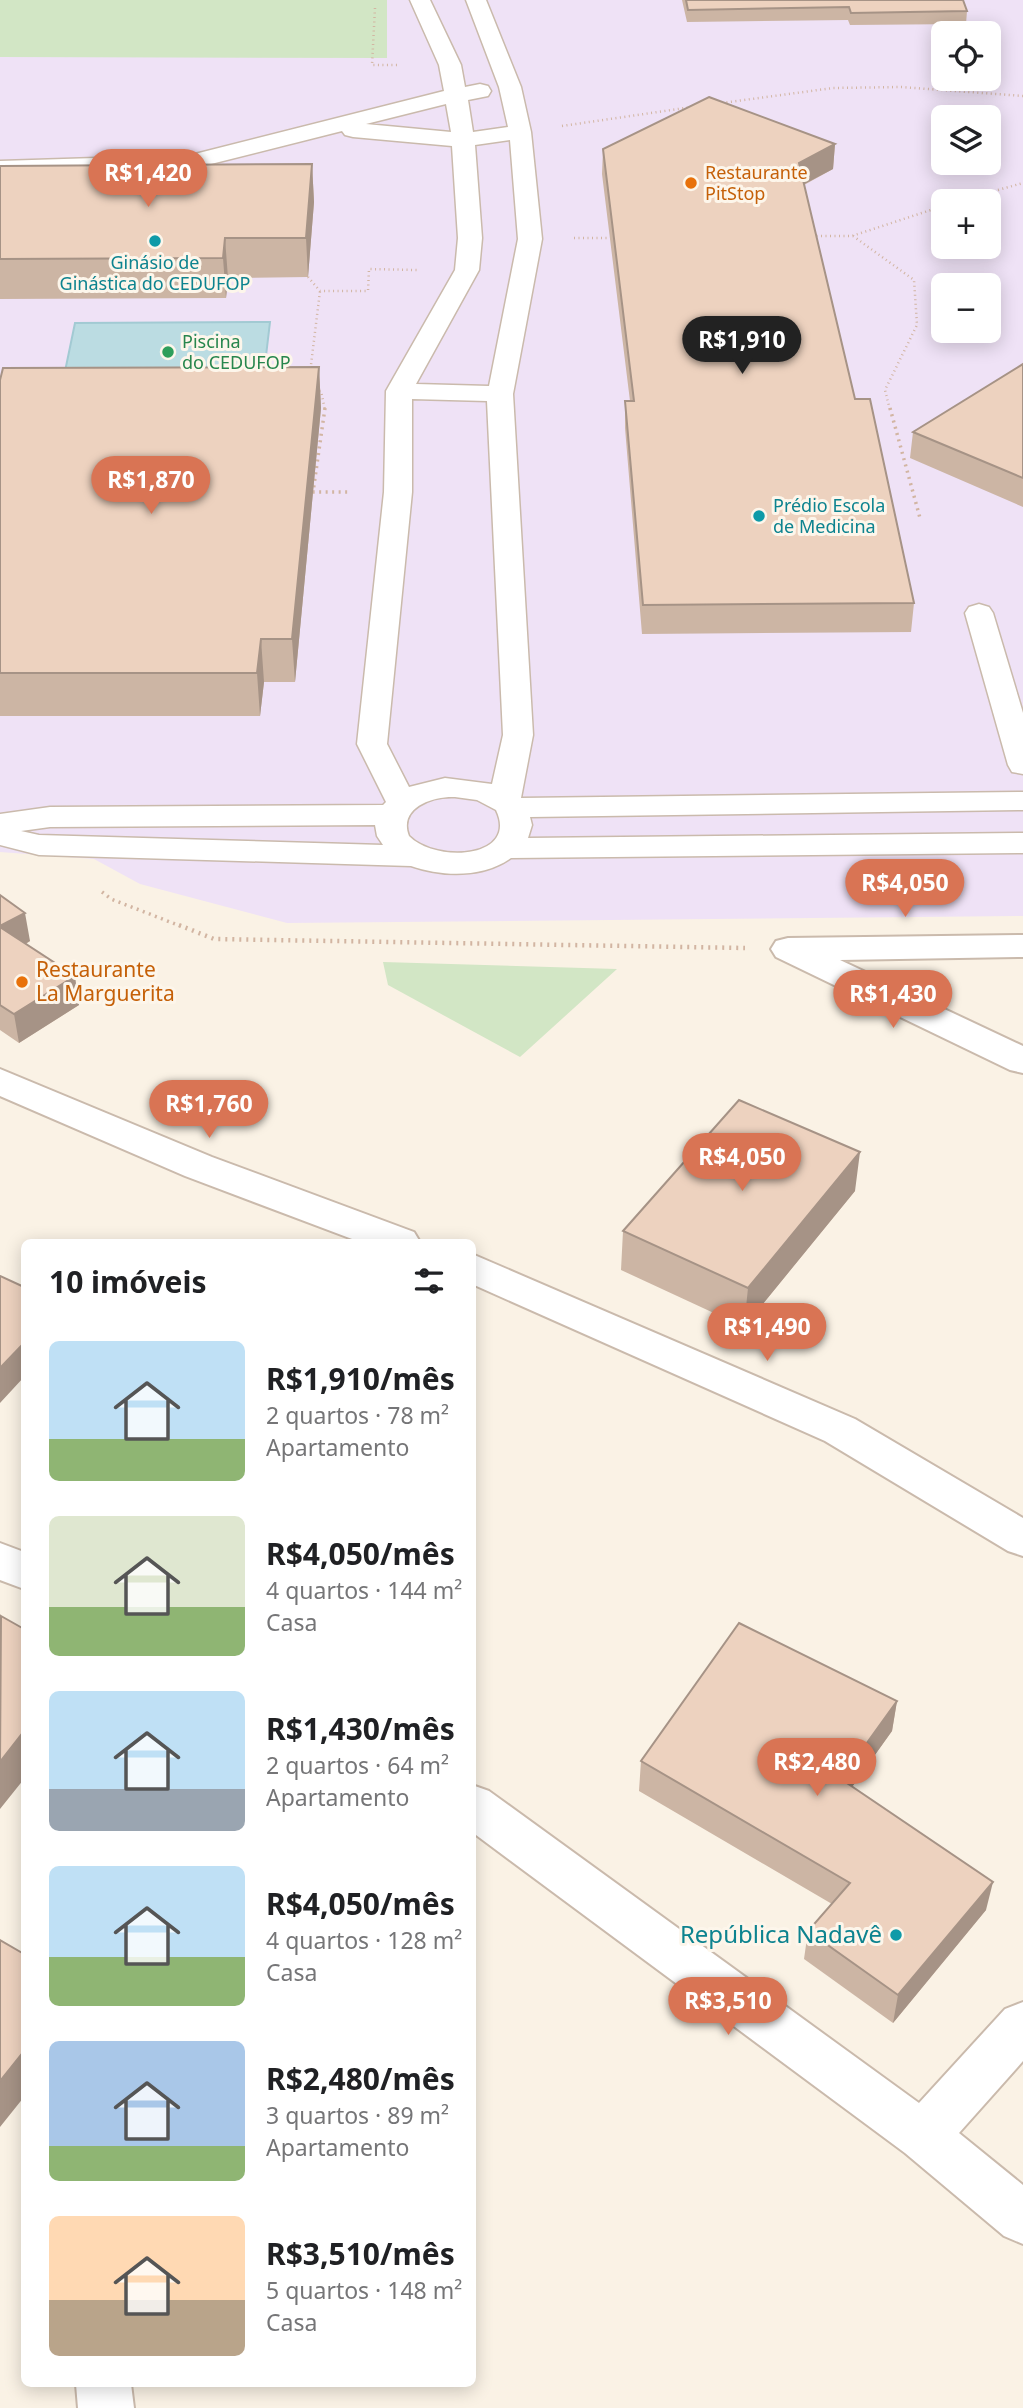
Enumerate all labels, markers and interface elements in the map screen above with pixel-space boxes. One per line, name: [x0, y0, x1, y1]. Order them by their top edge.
map controls: [931, 21, 1001, 343]
button: locate: [931, 21, 1001, 91]
button: layers: [931, 105, 1001, 175]
pin: R$1,420: [83, 150, 213, 209]
text: R$1,420: [104, 156, 192, 188]
place label: Restaurante PitStop: [705, 160, 808, 205]
marker: Restaurante PitStop: [683, 175, 699, 191]
button: +: [931, 189, 1001, 259]
marker: Ginásio de Ginástica do CEDUFOP: [147, 233, 163, 249]
place label: Ginásio de Ginástica do CEDUFOP: [60, 250, 250, 295]
button: −: [931, 273, 1001, 343]
pin: R$1,910: [677, 316, 807, 376]
text: R$1,910: [698, 323, 786, 355]
place label: Piscina do CEDUFOP: [182, 329, 291, 374]
marker: Piscina do CEDUFOP: [160, 344, 176, 360]
pin: R$1,870: [86, 456, 216, 516]
text: R$1,870: [107, 463, 195, 495]
place label: Prédio Escola de Medicina: [773, 493, 885, 538]
marker: Prédio Escola de Medicina: [751, 508, 767, 524]
pin: R$4,050: [840, 860, 970, 919]
text: R$4,050: [861, 866, 949, 898]
place label: Restaurante La Marguerita: [36, 955, 175, 1007]
pin: R$1,430: [828, 970, 958, 1030]
marker: Restaurante La Marguerita: [14, 974, 30, 990]
text: R$1,430: [849, 977, 937, 1009]
pin: R$1,760: [144, 1080, 274, 1140]
text: R$1,760: [165, 1087, 253, 1119]
pin: R$4,050: [677, 1134, 807, 1193]
text: R$4,050: [698, 1140, 786, 1172]
text: 10 imóveis: [49, 1261, 207, 1302]
icon: filters: [410, 1262, 448, 1300]
pin: R$1,490: [702, 1304, 832, 1363]
text: R$1,490: [723, 1310, 811, 1342]
text: R$1,910/mês: [266, 1358, 455, 1399]
icon: home: [105, 1369, 189, 1453]
text: 2 quartos · 78 m²: [266, 1399, 449, 1431]
text: Apartamento: [266, 1431, 409, 1463]
text: R$4,050/mês: [266, 1533, 455, 1574]
icon: home: [105, 1544, 189, 1628]
text: 4 quartos · 144 m²: [266, 1574, 462, 1606]
text: Casa: [266, 1606, 317, 1638]
text: R$1,430/mês: [266, 1708, 455, 1749]
icon: home: [105, 1719, 189, 1803]
pin: R$2,480: [752, 1738, 882, 1798]
text: R$2,480: [773, 1745, 861, 1777]
text: 2 quartos · 64 m²: [266, 1749, 449, 1781]
text: Apartamento: [266, 1781, 409, 1813]
text: R$4,050/mês: [266, 1883, 455, 1924]
icon: home: [105, 1894, 189, 1978]
place label: República Nadavê: [680, 1917, 882, 1950]
text: 4 quartos · 128 m²: [266, 1924, 462, 1956]
marker: República Nadavê: [888, 1927, 904, 1943]
text: Casa: [266, 1956, 317, 1988]
pin: R$3,510: [663, 1978, 793, 2037]
text: R$3,510: [684, 1984, 772, 2016]
text: R$2,480/mês: [266, 2058, 455, 2099]
icon: home: [105, 2069, 189, 2153]
text: 3 quartos · 89 m²: [266, 2099, 449, 2131]
text: Apartamento: [266, 2131, 409, 2163]
text: R$3,510/mês: [266, 2233, 455, 2274]
icon: home: [105, 2244, 189, 2328]
text: 5 quartos · 148 m²: [266, 2274, 462, 2306]
text: Casa: [266, 2306, 317, 2338]

